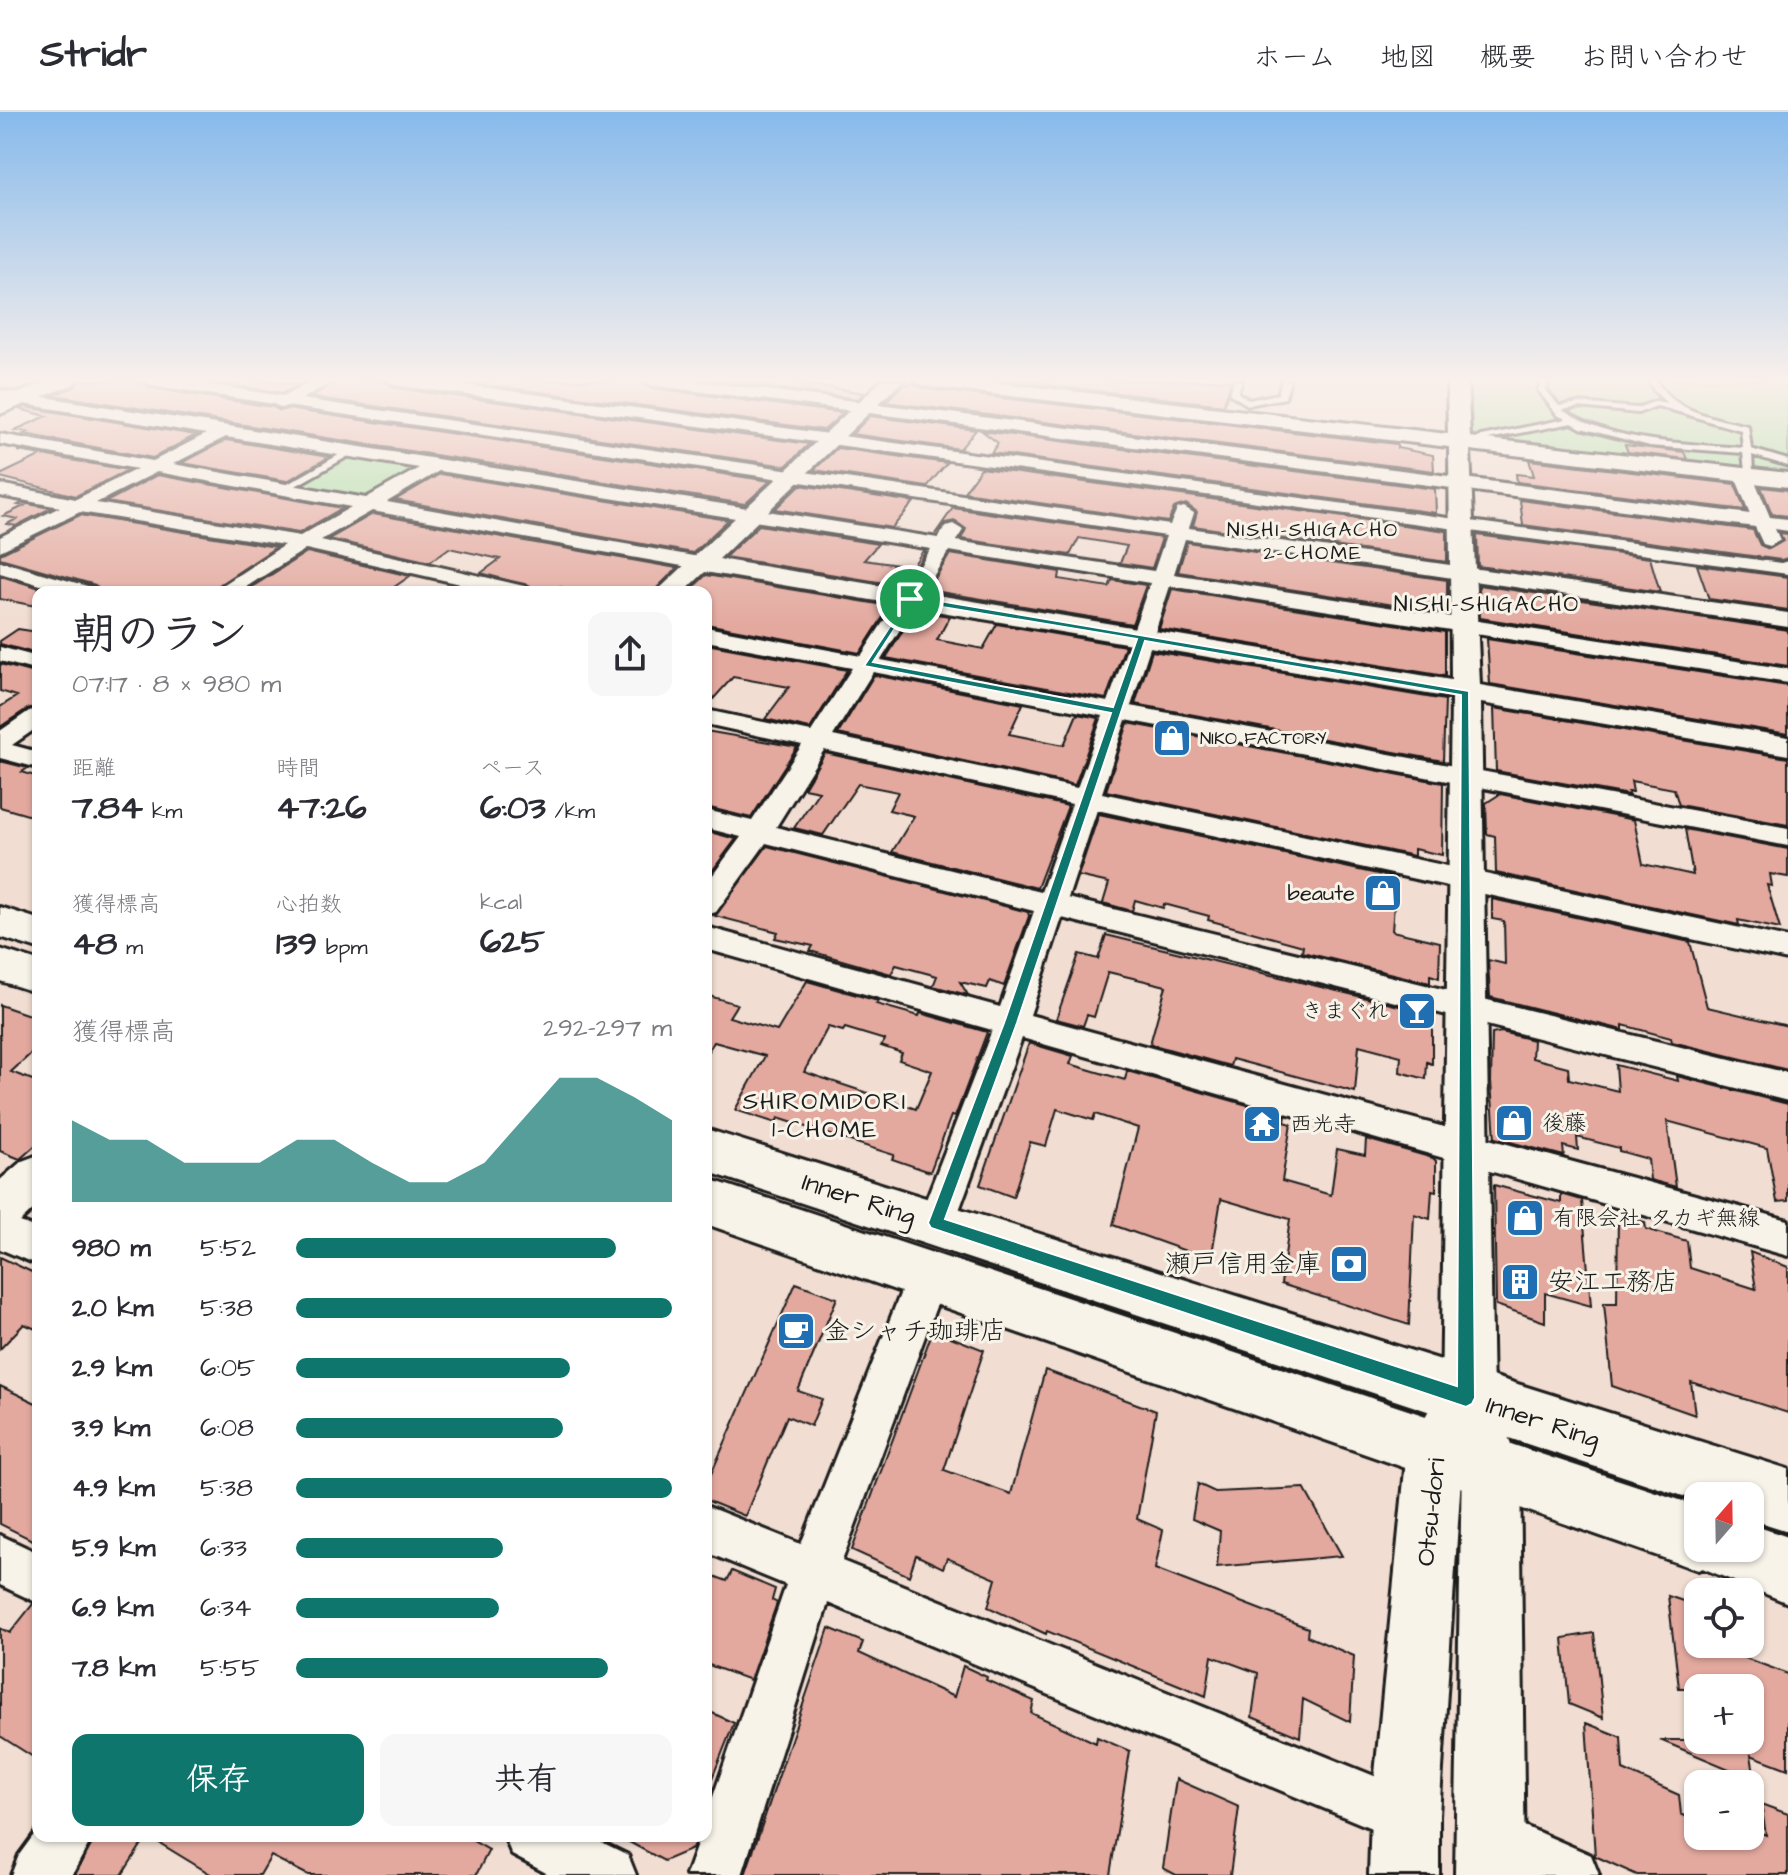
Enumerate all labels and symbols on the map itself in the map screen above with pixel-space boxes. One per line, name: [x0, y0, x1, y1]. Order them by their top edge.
district label: NISHI-SHIGACHO 2-CHOME: [1227, 516, 1399, 567]
pin: [876, 565, 944, 633]
district label: NISHI-SHIGACHO: [1394, 589, 1580, 620]
shop icon: NIKO FACTORY: [1151, 717, 1193, 759]
place label: NIKO FACTORY: [1200, 726, 1327, 751]
shop icon: beaute: [1362, 872, 1404, 914]
place label: beaute: [1288, 878, 1355, 909]
bar icon: きまぐれ: [1396, 990, 1438, 1032]
place label: きまぐれ: [1301, 996, 1389, 1027]
district label: SHIROMIDORI 1-CHOME: [743, 1085, 907, 1147]
shop icon: 後藤: [1493, 1102, 1535, 1144]
temple icon: 西光寺: [1241, 1103, 1283, 1145]
place label: 後藤: [1542, 1108, 1586, 1139]
place label: 西光寺: [1290, 1109, 1356, 1140]
street label: Inner Ring: [797, 1164, 921, 1236]
shop icon: 有限会社 タカギ無線: [1504, 1197, 1546, 1239]
place label: 有限会社 タカギ無線: [1553, 1203, 1760, 1234]
bank icon: 瀬戸信用金庫: [1328, 1243, 1370, 1285]
place label: 瀬戸信用金庫: [1165, 1246, 1321, 1282]
building icon: 安江工務店: [1499, 1261, 1541, 1303]
place label: 安江工務店: [1548, 1264, 1678, 1300]
cafe icon: 金シャチ珈琲店: [775, 1310, 817, 1352]
place label: 金シャチ珈琲店: [824, 1313, 1006, 1349]
street label: Inner Ring: [1481, 1387, 1605, 1459]
street label: Otsu-dori: [1407, 1456, 1455, 1568]
north arrow: [1684, 1482, 1764, 1562]

